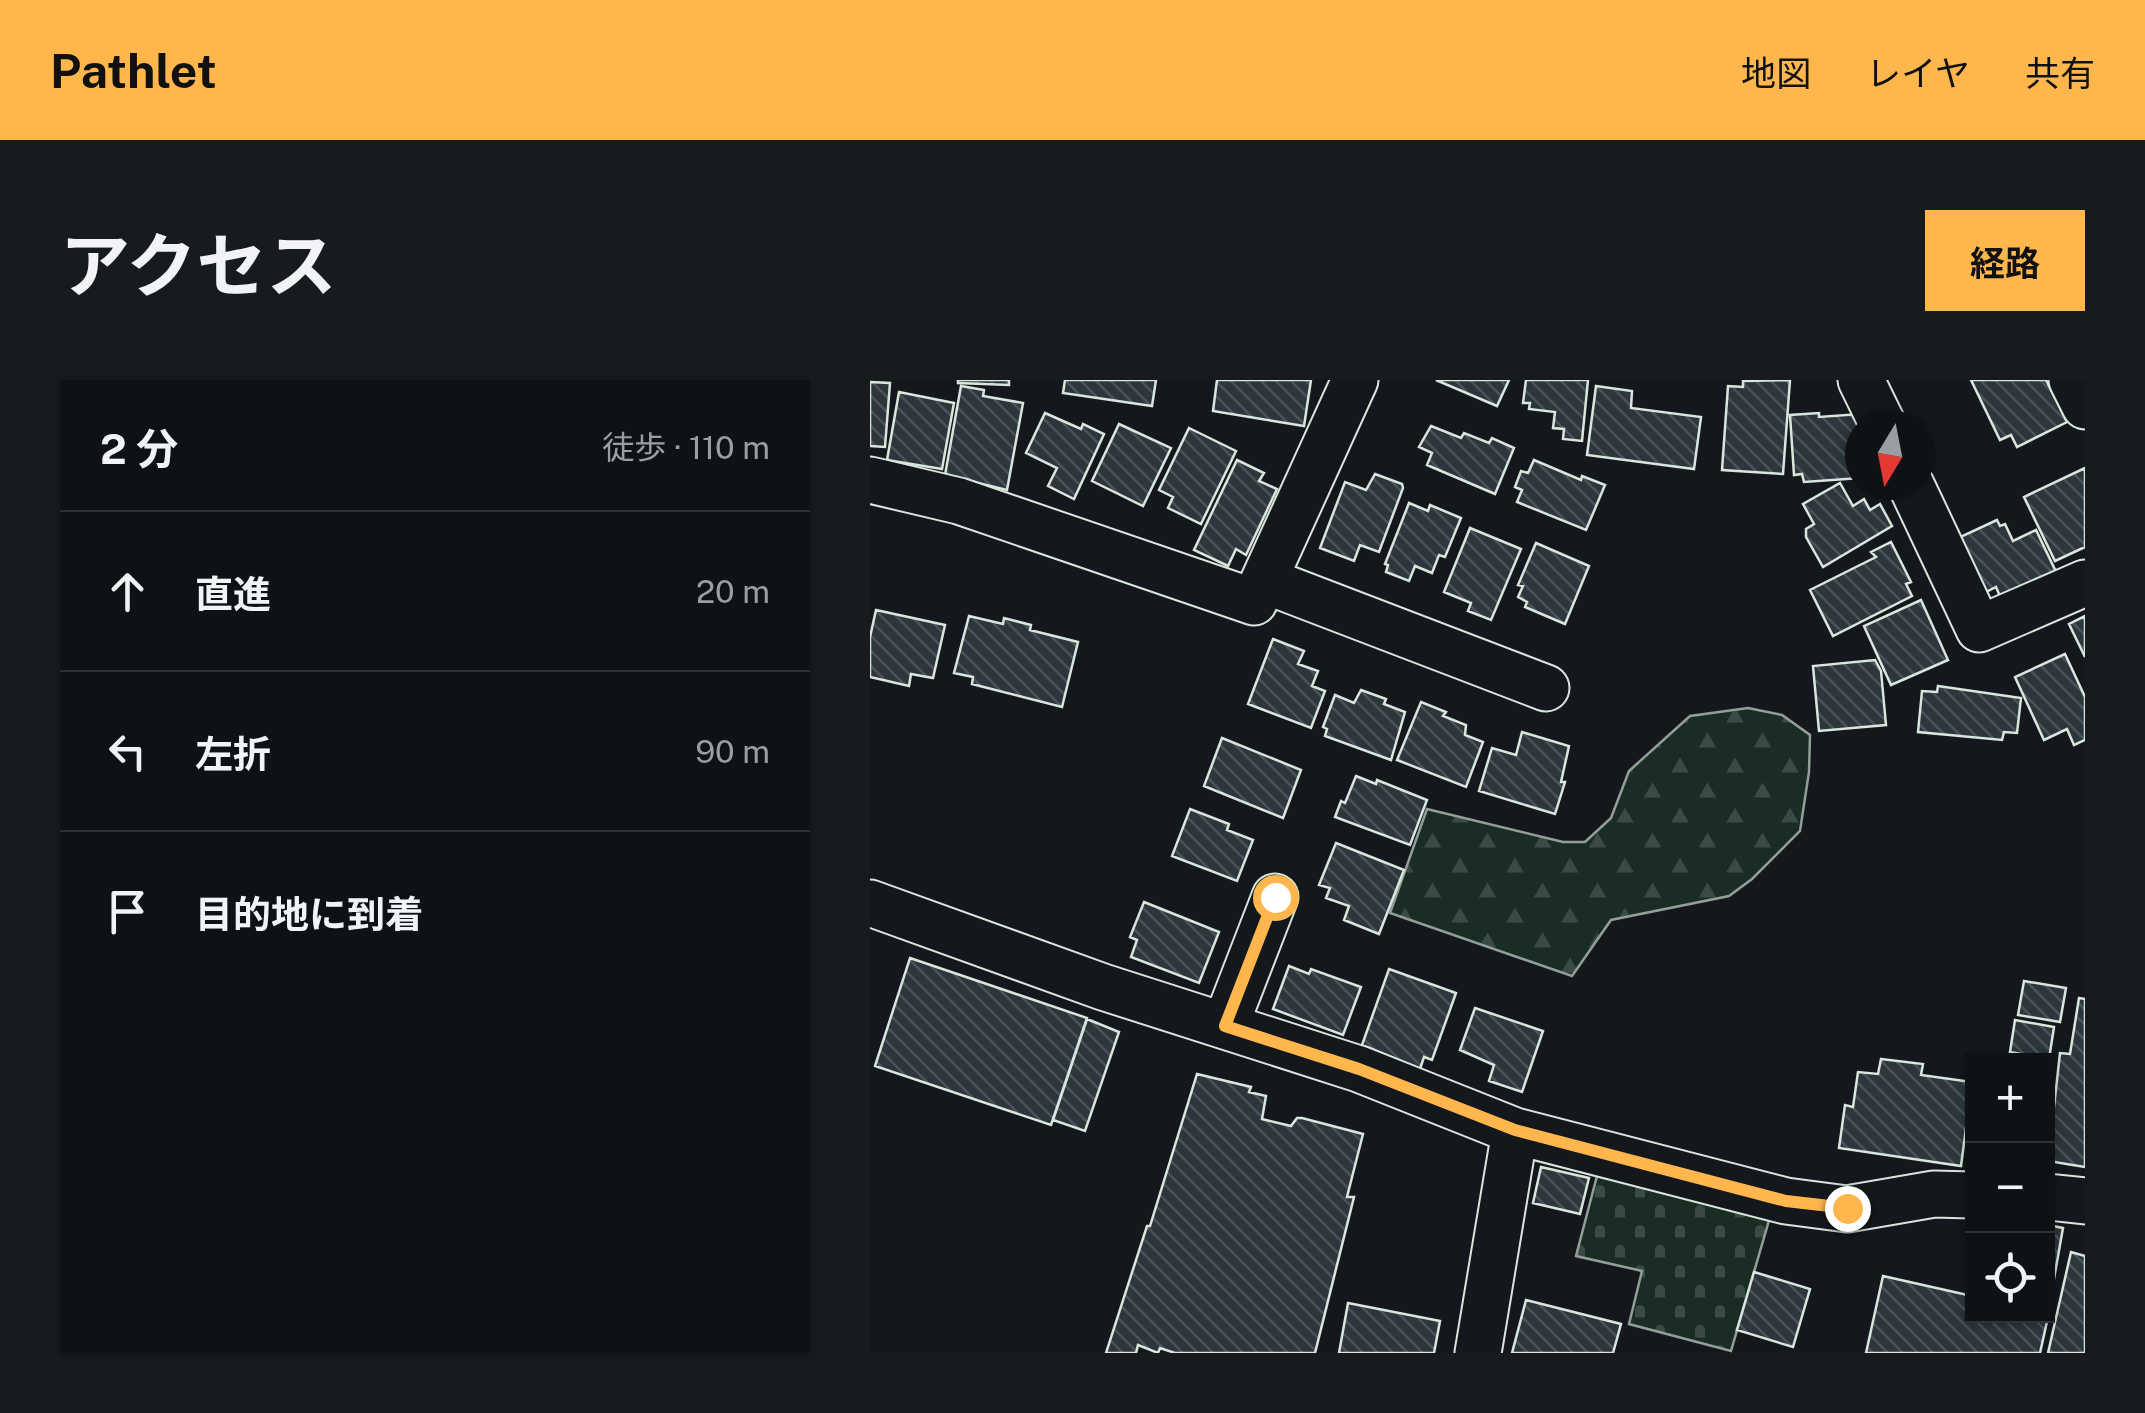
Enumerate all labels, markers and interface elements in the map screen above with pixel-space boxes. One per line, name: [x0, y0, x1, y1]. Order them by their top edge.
text: Pathlet: [50, 42, 217, 99]
text: 地図: [1741, 53, 1811, 94]
text: レイヤ: [1866, 53, 1970, 94]
text: 共有: [2025, 53, 2095, 94]
button: 経路: [1925, 210, 2085, 311]
text: アクセス: [60, 224, 337, 307]
north arrow: [1845, 410, 1935, 500]
text: 2 分: [100, 424, 178, 473]
text: 徒歩 · 110 m: [602, 429, 770, 466]
icon: ahead: [100, 564, 155, 619]
text: 直進: [195, 572, 271, 617]
text: 20 m: [696, 573, 770, 610]
icon: left: [100, 724, 155, 779]
text: 左折: [195, 732, 271, 777]
text: 90 m: [695, 733, 770, 770]
route start: [1253, 875, 1299, 921]
icon: arrive: [100, 884, 155, 939]
text: 目的地に到着: [195, 892, 423, 937]
map controls: [1965, 1053, 2055, 1323]
button: +: [1965, 1053, 2055, 1143]
button: −: [1965, 1143, 2055, 1233]
route end: [1825, 1186, 1871, 1232]
button: locate: [1965, 1233, 2055, 1323]

